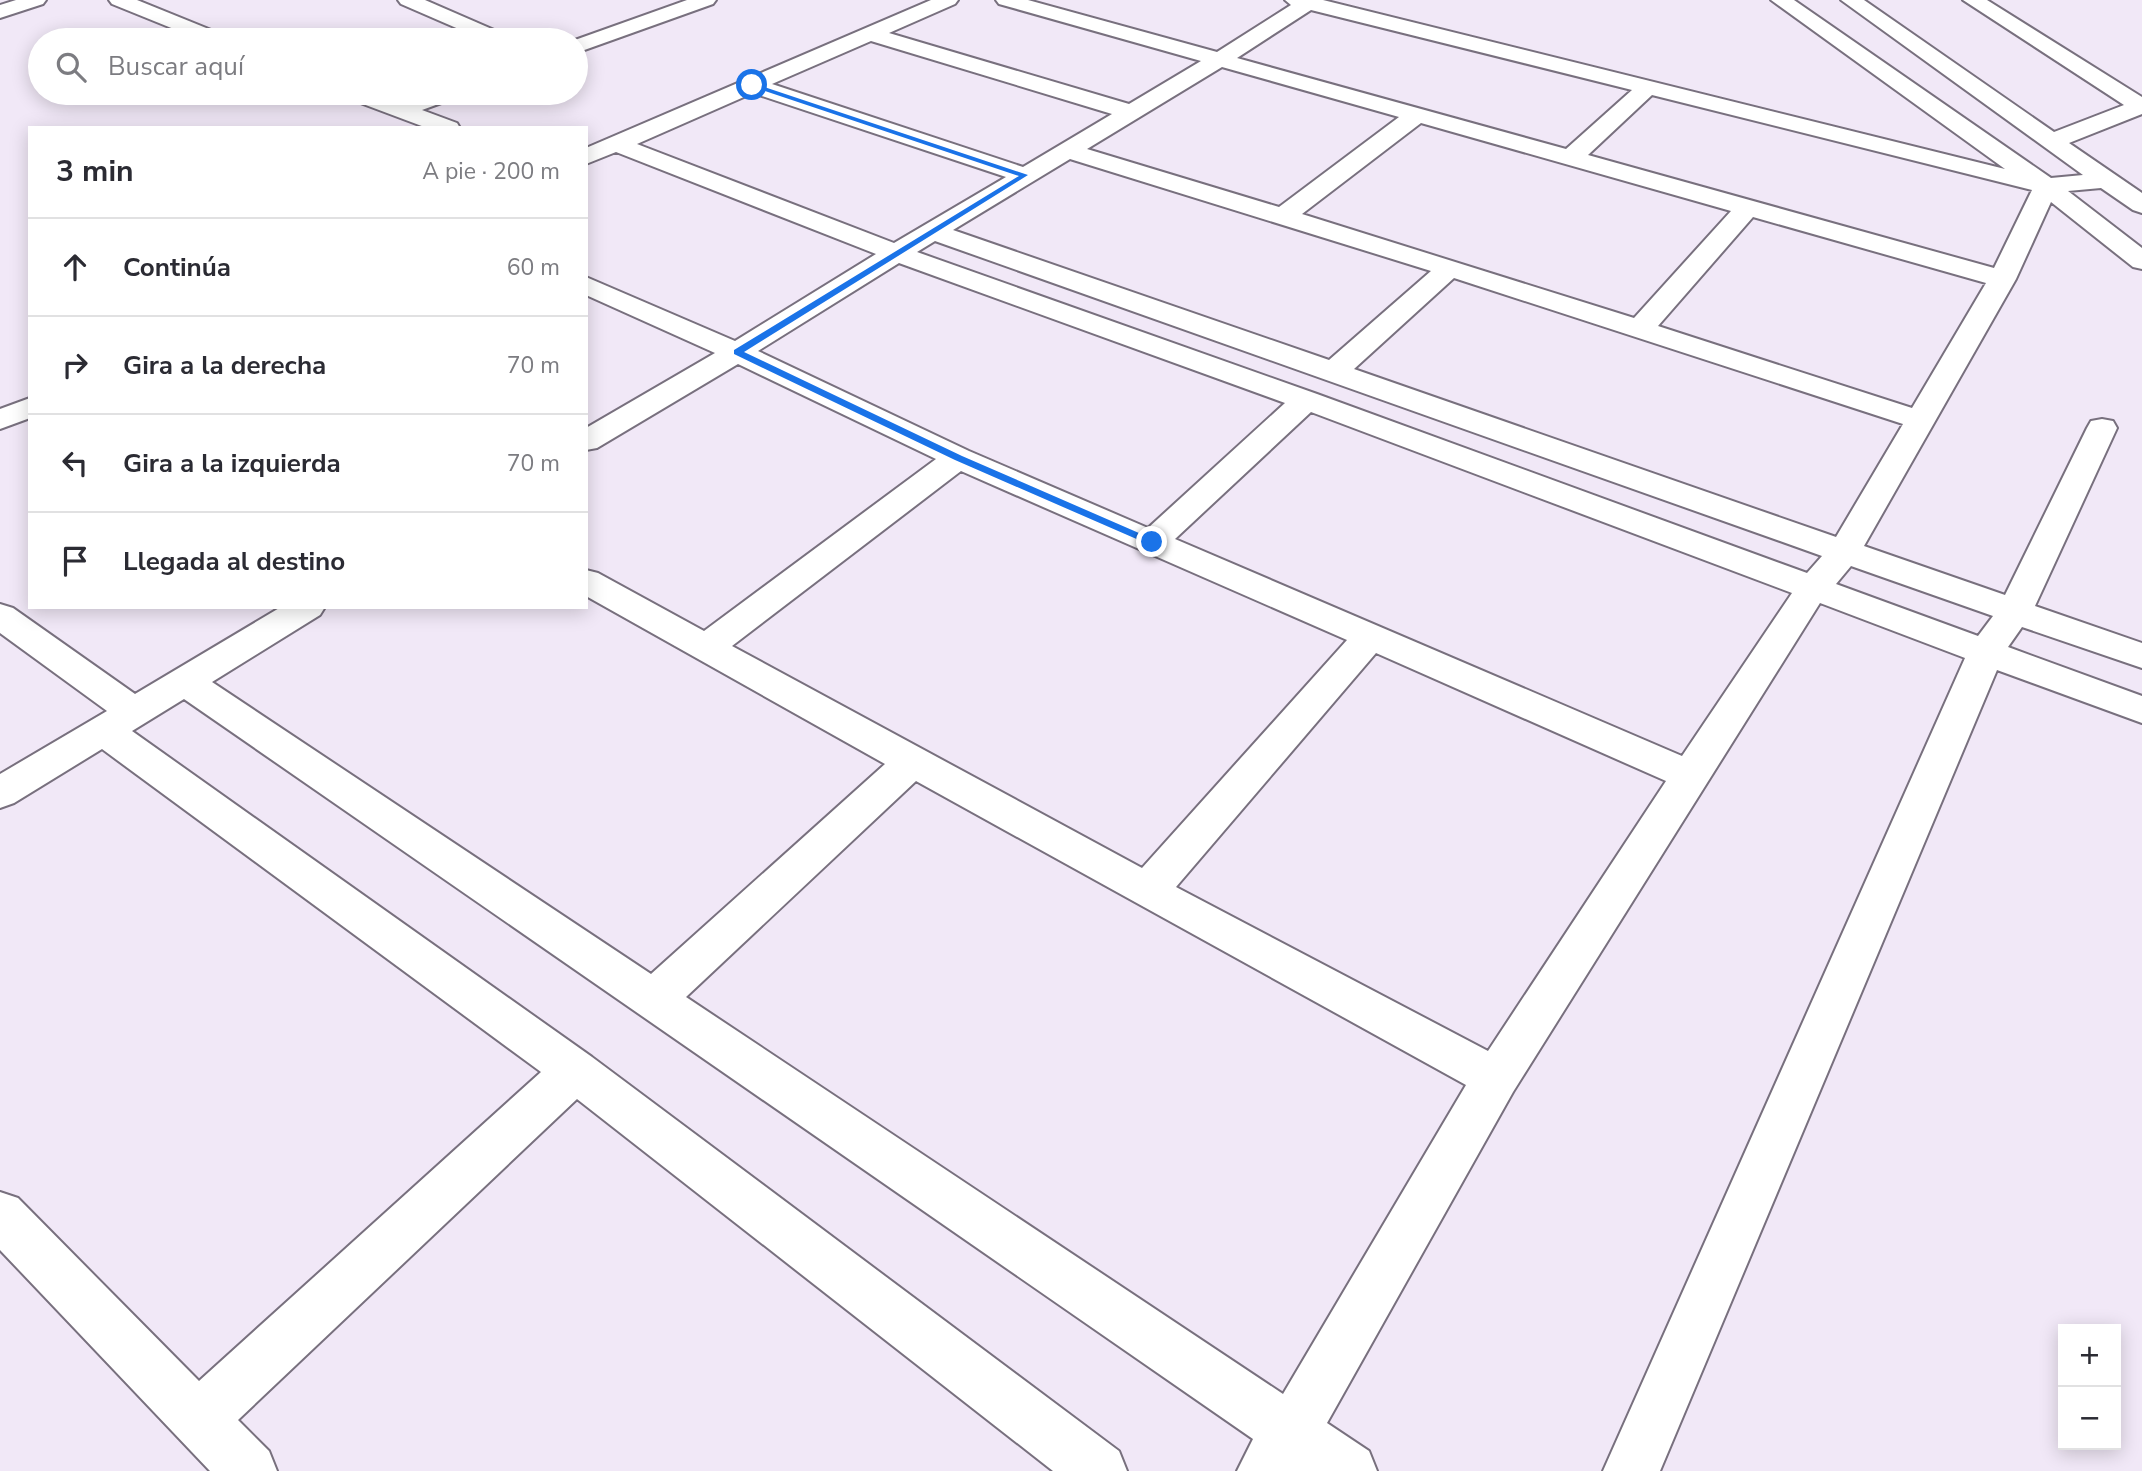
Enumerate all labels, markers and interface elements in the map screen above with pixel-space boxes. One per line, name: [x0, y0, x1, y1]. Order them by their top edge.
search box: [28, 28, 588, 105]
icon: search: [52, 48, 90, 86]
text: Buscar aquí: [108, 49, 244, 84]
route start: [736, 69, 767, 100]
text: 3 min: [56, 151, 134, 192]
text: A pie · 200 m: [422, 156, 560, 187]
icon: ahead: [56, 248, 94, 286]
text: Continúa: [123, 250, 231, 285]
text: 60 m: [507, 252, 560, 283]
icon: right: [56, 346, 94, 384]
text: Gira a la derecha: [123, 348, 326, 383]
text: 70 m: [507, 350, 560, 381]
icon: left: [56, 444, 94, 482]
text: Gira a la izquierda: [123, 446, 341, 481]
text: 70 m: [507, 448, 560, 479]
route end: [1136, 526, 1167, 557]
icon: arrive: [56, 542, 94, 580]
text: Llegada al destino: [123, 544, 345, 579]
map controls: [2058, 1324, 2121, 1450]
button: +: [2058, 1324, 2121, 1387]
button: −: [2058, 1387, 2121, 1450]

